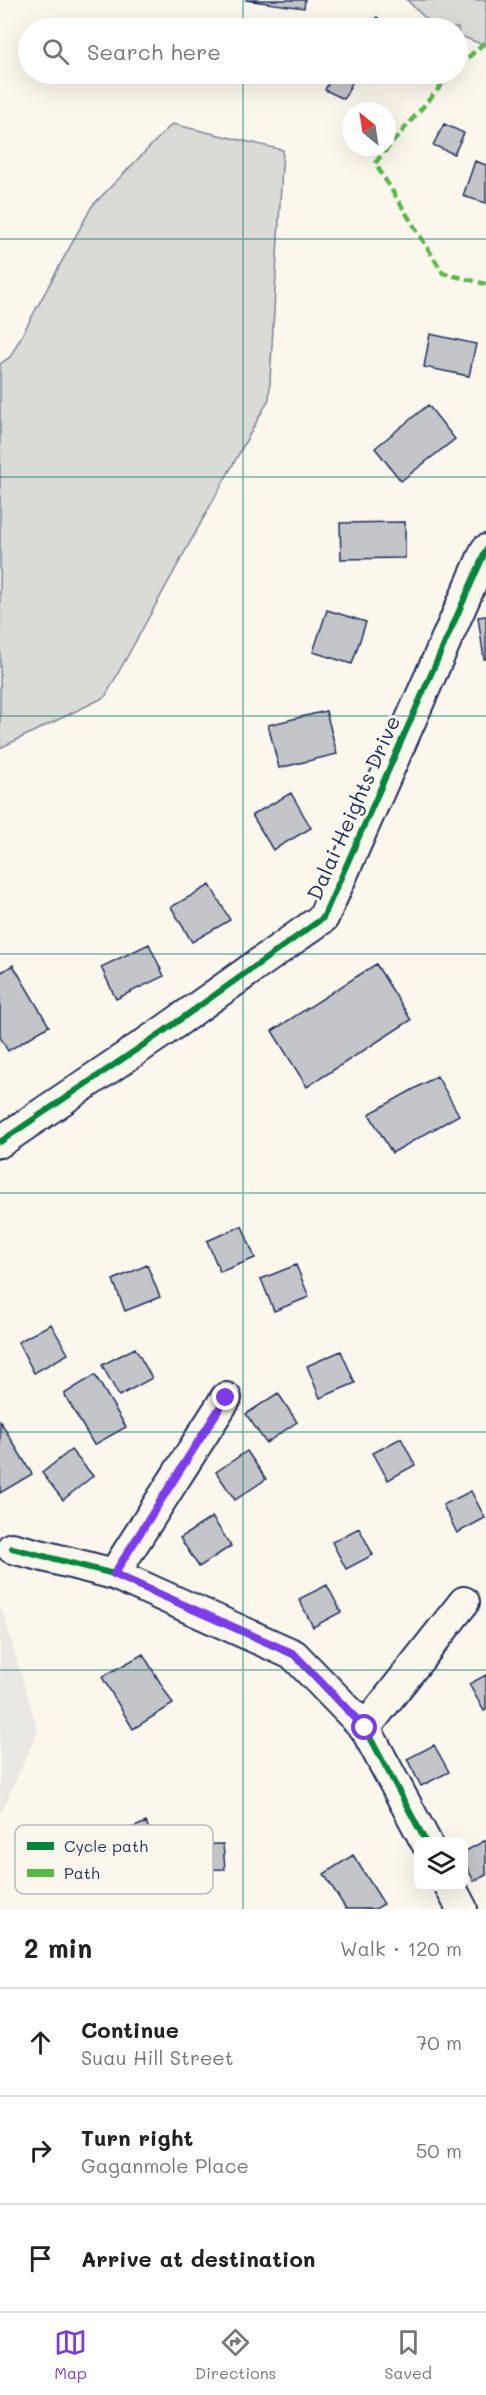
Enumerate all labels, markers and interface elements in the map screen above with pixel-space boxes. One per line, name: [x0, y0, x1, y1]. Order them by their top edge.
search box: [18, 18, 468, 84]
icon: search: [39, 35, 72, 68]
text: Search here: [87, 37, 221, 66]
north arrow: [342, 102, 396, 156]
street label: Dalai Heights Drive: [300, 711, 405, 904]
route end: [212, 1384, 238, 1410]
route start: [351, 1714, 377, 1740]
legend: [15, 1825, 213, 1894]
text: Cycle path: [64, 1835, 148, 1856]
map controls: [414, 1837, 468, 1891]
button: layers: [414, 1837, 468, 1891]
text: Path: [64, 1862, 100, 1883]
text: 2 min: [24, 1931, 92, 1965]
text: Walk · 120 m: [340, 1935, 462, 1961]
text: Continue: [81, 2015, 179, 2044]
icon: ahead: [24, 2026, 57, 2059]
text: 70 m: [416, 2029, 462, 2055]
text: Suau Hill Street: [81, 2044, 233, 2070]
text: Turn right: [81, 2123, 193, 2152]
icon: right: [24, 2134, 57, 2167]
text: 50 m: [416, 2137, 462, 2163]
text: Gaganmole Place: [81, 2152, 249, 2178]
icon: arrive: [24, 2242, 57, 2275]
text: Arrive at destination: [81, 2244, 316, 2273]
tab: Map: [54, 2326, 87, 2383]
tab: Directions: [195, 2326, 276, 2383]
tab: Saved: [384, 2326, 432, 2383]

